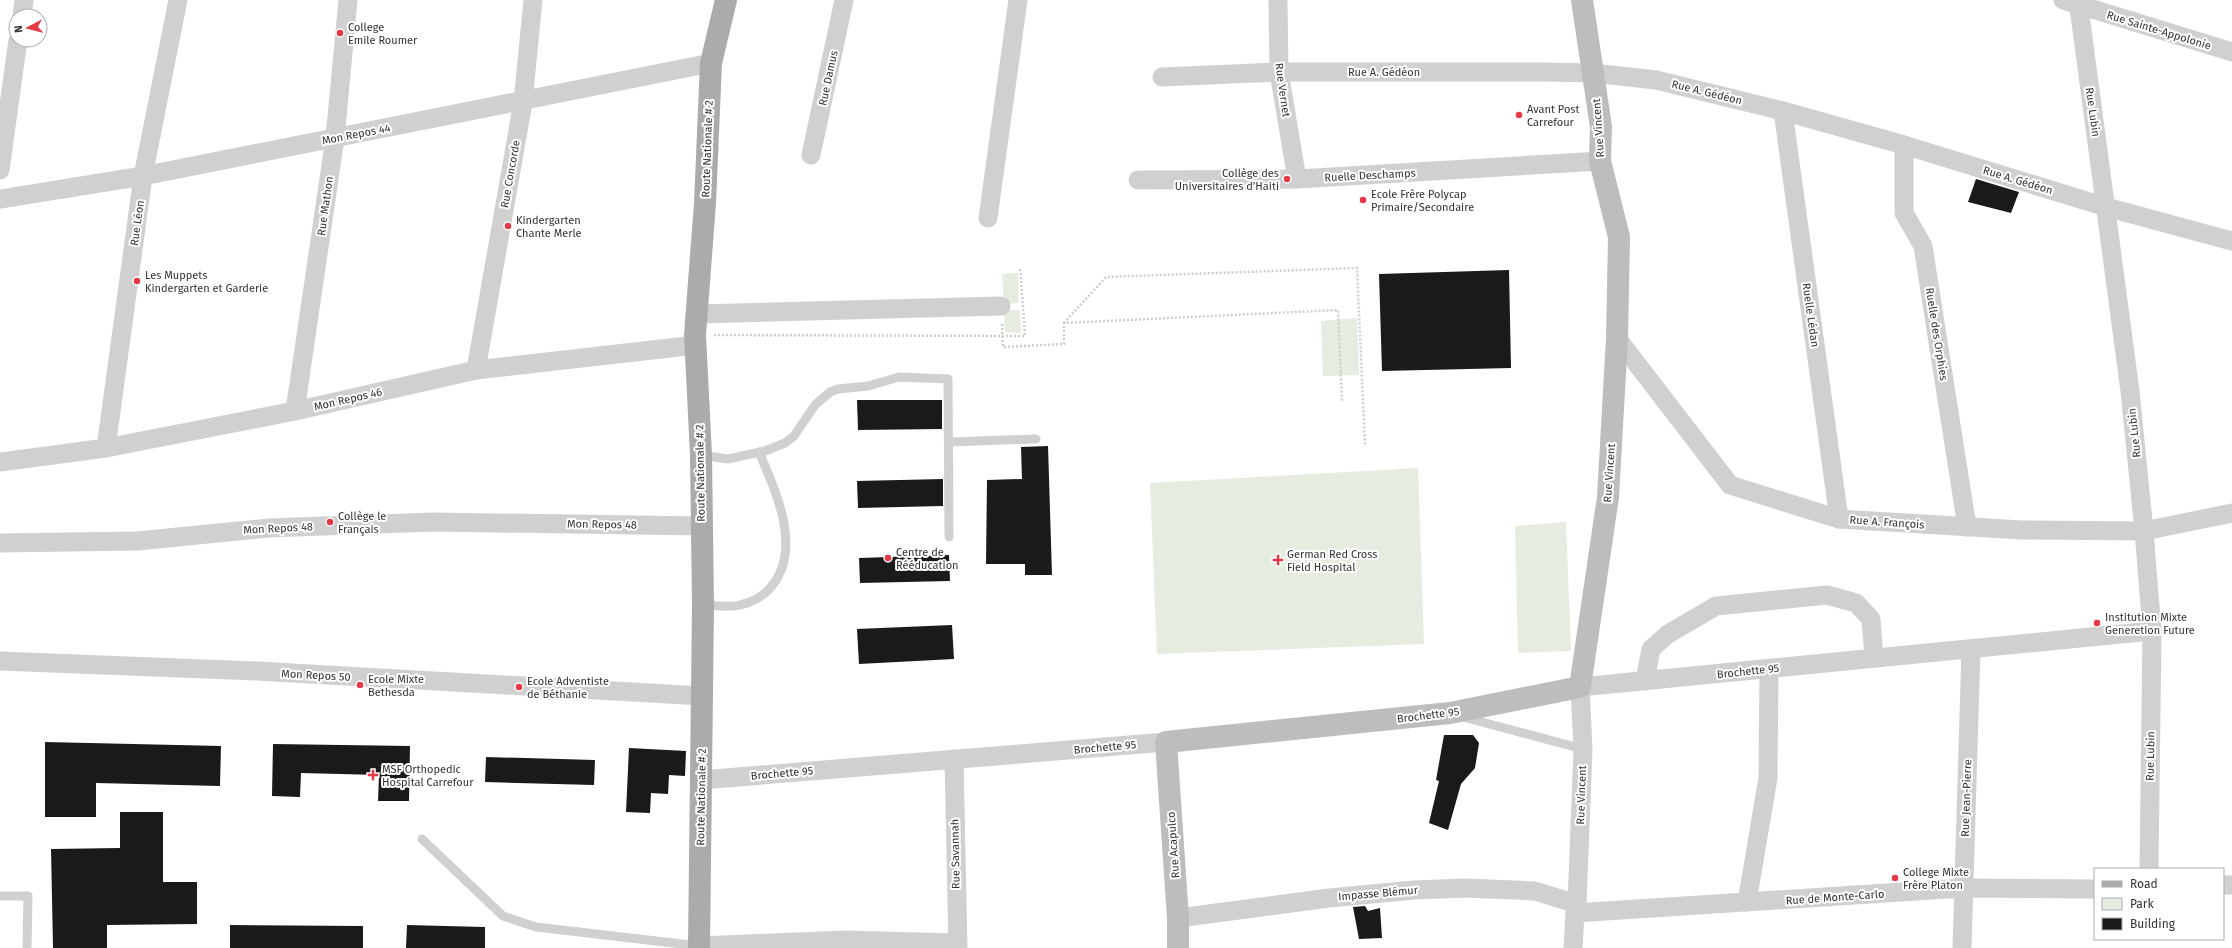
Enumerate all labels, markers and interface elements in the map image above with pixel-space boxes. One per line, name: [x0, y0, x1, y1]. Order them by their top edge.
north arrow: [8, 8, 48, 48]
street label: Rue Sainte-Appolonie: [2105, 8, 2213, 53]
place label: College Emile Roumer: [348, 21, 418, 47]
text: N: [12, 25, 25, 34]
marker: College Emile Roumer: [335, 28, 345, 38]
street label: Rue Damus: [816, 49, 841, 107]
street label: Rue Vernet: [1272, 62, 1293, 118]
street label: Rue A. Gédéon: [1348, 66, 1420, 79]
street label: Rue A. Gédéon: [1670, 77, 1744, 108]
street label: Rue Lubin: [2083, 87, 2102, 138]
street label: Rue Vincent: [1590, 98, 1607, 158]
street label: Route Nationale # 2: [699, 100, 716, 198]
place label: Avant Post Carrefour: [1527, 103, 1579, 129]
marker: Avant Post Carrefour: [1514, 110, 1524, 120]
street label: Mon Repos 44: [321, 121, 392, 148]
street label: Rue Concorde: [498, 139, 523, 209]
street label: Rue A. Gédéon: [1981, 164, 2054, 197]
place label: Collège des Universitaires d’Haiti: [1175, 167, 1279, 193]
street label: Ruelle Deschamps: [1324, 167, 1416, 184]
marker: Collège des Universitaires d’Haiti: [1282, 174, 1292, 184]
street label: Rue Mathon: [315, 176, 336, 237]
place label: Ecole Frère Polycap Primaire/Secondaire: [1371, 188, 1474, 214]
marker: Ecole Frère Polycap Primaire/Secondaire: [1358, 195, 1368, 205]
street label: Rue Léon: [128, 199, 147, 247]
place label: Kindergarten Chante Merle: [516, 214, 582, 240]
marker: Kindergarten Chante Merle: [503, 221, 513, 231]
place label: Les Muppets Kindergarten et Garderie: [145, 269, 268, 295]
marker: Les Muppets Kindergarten et Garderie: [132, 276, 142, 286]
street label: Ruelle Lédan: [1800, 282, 1821, 348]
street label: Ruelle des Orphies: [1923, 287, 1950, 382]
street label: Mon Repos 46: [313, 385, 384, 414]
street label: Rue Lubin: [2125, 408, 2144, 458]
street label: Route Nationale # 2: [693, 424, 708, 522]
street label: Rue Vincent: [1601, 443, 1618, 503]
place label: Collège le Français: [338, 510, 386, 536]
street label: Rue A. François: [1849, 513, 1925, 532]
marker: Collège le Français: [325, 517, 335, 527]
street label: Mon Repos 48: [567, 517, 637, 532]
street label: Mon Repos 48: [243, 520, 313, 537]
place label: Centre de Rééducation: [896, 546, 959, 572]
place label: German Red Cross Field Hospital: [1287, 548, 1377, 574]
marker: Centre de Rééducation: [883, 553, 893, 563]
marker: German Red Cross Field Hospital: [1272, 554, 1284, 566]
place label: Institution Mixte Generetion Future: [2105, 611, 2195, 637]
marker: Institution Mixte Generetion Future: [2092, 618, 2102, 628]
street label: Brochette 95: [1716, 662, 1780, 681]
street label: Mon Repos 50: [281, 667, 351, 684]
place label: Ecole Mixte Bethesda: [368, 673, 424, 699]
place label: Ecole Adventiste de Béthanie: [527, 675, 609, 701]
marker: Ecole Mixte Bethesda: [355, 680, 365, 690]
marker: Ecole Adventiste de Béthanie: [514, 682, 524, 692]
street label: Brochette 95: [1396, 705, 1460, 726]
street label: Rue Lubin: [2144, 731, 2157, 781]
street label: Brochette 95: [1073, 738, 1137, 757]
street label: Route Nationale # 2: [694, 748, 709, 846]
street label: Rue Jean-Pierre: [1959, 759, 1974, 837]
place label: MSF Orthopedic Hospital Carrefour: [382, 763, 474, 789]
street label: Brochette 95: [750, 764, 814, 783]
street label: Rue Vincent: [1574, 765, 1589, 825]
marker: MSF Orthopedic Hospital Carrefour: [367, 769, 379, 781]
street label: Rue Acapulco: [1165, 811, 1182, 879]
street label: Rue Savannah: [948, 819, 963, 889]
place label: College Mixte Frère Platon: [1903, 866, 1969, 892]
legend: [2094, 868, 2224, 940]
marker: College Mixte Frère Platon: [1890, 873, 1900, 883]
text: Road: [2130, 877, 2158, 891]
street label: Impasse Blémur: [1338, 883, 1419, 903]
street label: Rue de Monte-Carlo: [1785, 888, 1885, 907]
text: Park: [2130, 897, 2154, 911]
text: Building: [2130, 917, 2176, 931]

